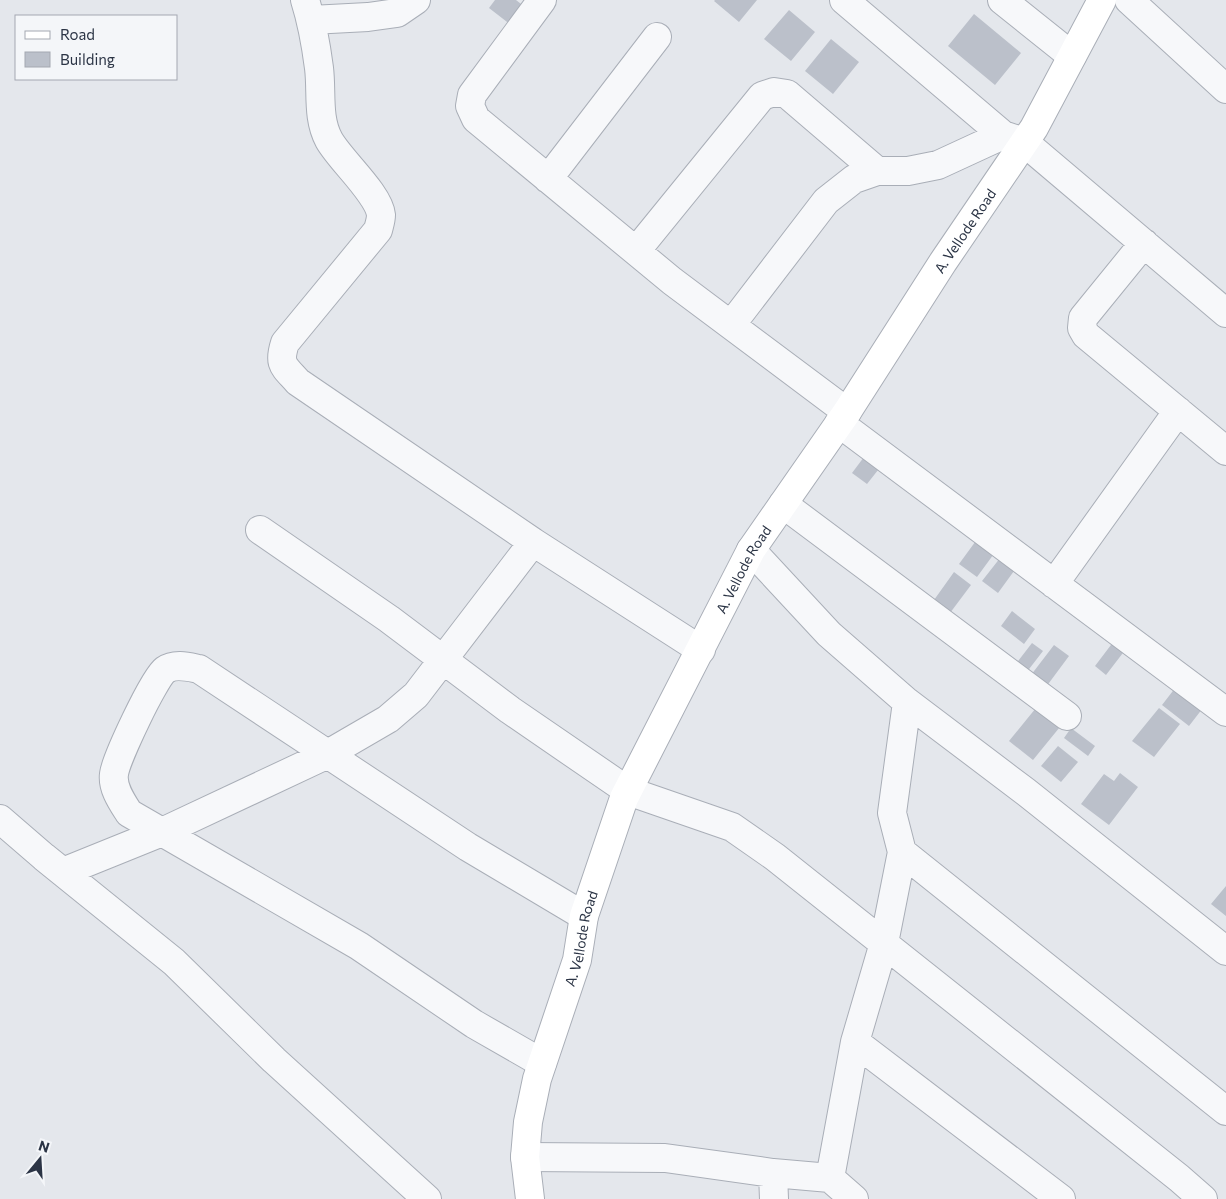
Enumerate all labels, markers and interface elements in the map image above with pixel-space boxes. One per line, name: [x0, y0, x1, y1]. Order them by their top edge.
legend: [15, 15, 178, 80]
text: Road: [60, 25, 95, 43]
text: Building: [60, 50, 115, 68]
street label: A. Vellode Road: [930, 185, 999, 276]
street label: A. Vellode Road: [712, 522, 774, 616]
street label: A. Vellode Road: [560, 888, 601, 988]
north arrow: [15, 1134, 65, 1184]
text: N: [37, 1136, 52, 1156]

